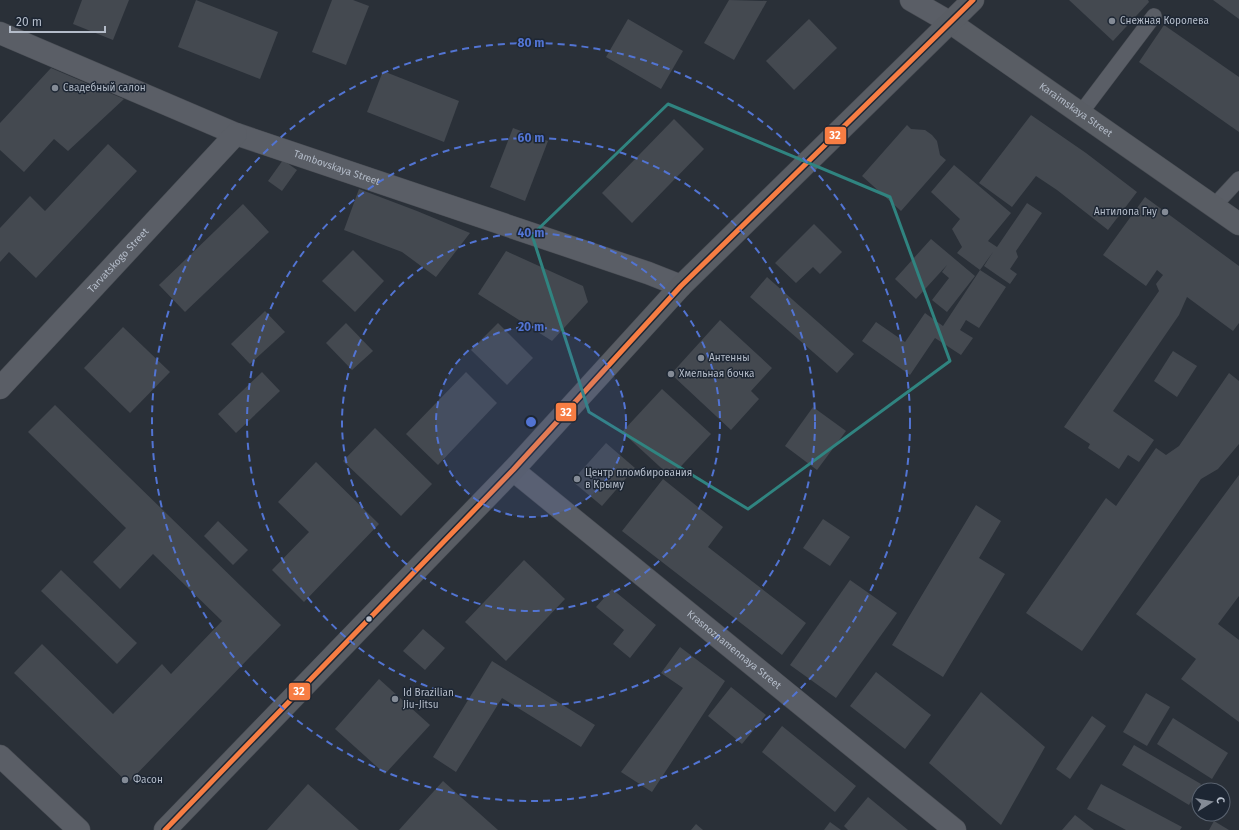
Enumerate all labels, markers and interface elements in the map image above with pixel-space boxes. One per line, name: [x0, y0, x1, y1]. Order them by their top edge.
scale bar: [10, 8, 105, 34]
text: 20 m: [16, 15, 42, 29]
place label: Снежная Королева: [1120, 15, 1209, 27]
marker: Снежная Королева: [1107, 16, 1117, 26]
text: 80 m: [518, 36, 544, 50]
street label: Karaimskaya Street: [1037, 80, 1115, 140]
place label: Свадебный салон: [63, 82, 146, 94]
marker: Свадебный салон: [50, 83, 60, 93]
line badge: 32: [824, 126, 847, 145]
text: 32: [828, 129, 841, 142]
text: 60 m: [518, 131, 544, 145]
street label: Tambovskaya Street: [292, 148, 382, 188]
place label: Антилопа Гну: [1094, 206, 1157, 218]
marker: Антилопа Гну: [1160, 207, 1170, 217]
street label: Tarvatskogo Street: [85, 225, 152, 295]
text: 40 m: [518, 226, 544, 240]
text: 20 m: [518, 320, 544, 334]
place label: Антенны: [709, 352, 750, 364]
marker: Антенны: [696, 353, 706, 363]
place label: Хмельная бочка: [679, 368, 755, 380]
marker: Хмельная бочка: [666, 369, 676, 379]
line badge: 32: [555, 402, 577, 422]
text: 32: [559, 406, 572, 419]
centre of rings: [524, 415, 538, 429]
place label: Центр пломбирования в Крыму: [585, 467, 692, 491]
marker: Центр пломбирования в Крыму: [572, 474, 582, 484]
street label: Krasnoznamennaya Street: [684, 608, 784, 692]
unlabelled marker: [364, 614, 374, 624]
line badge: 32: [288, 682, 311, 701]
text: 32: [292, 685, 305, 698]
place label: Id Brazilian Jiu-Jitsu: [403, 687, 454, 711]
marker: Id Brazilian Jiu-Jitsu: [390, 694, 400, 704]
place label: Фасон: [133, 774, 163, 786]
marker: Фасон: [120, 775, 130, 785]
north arrow: [1191, 782, 1231, 822]
text: С: [1213, 796, 1227, 805]

